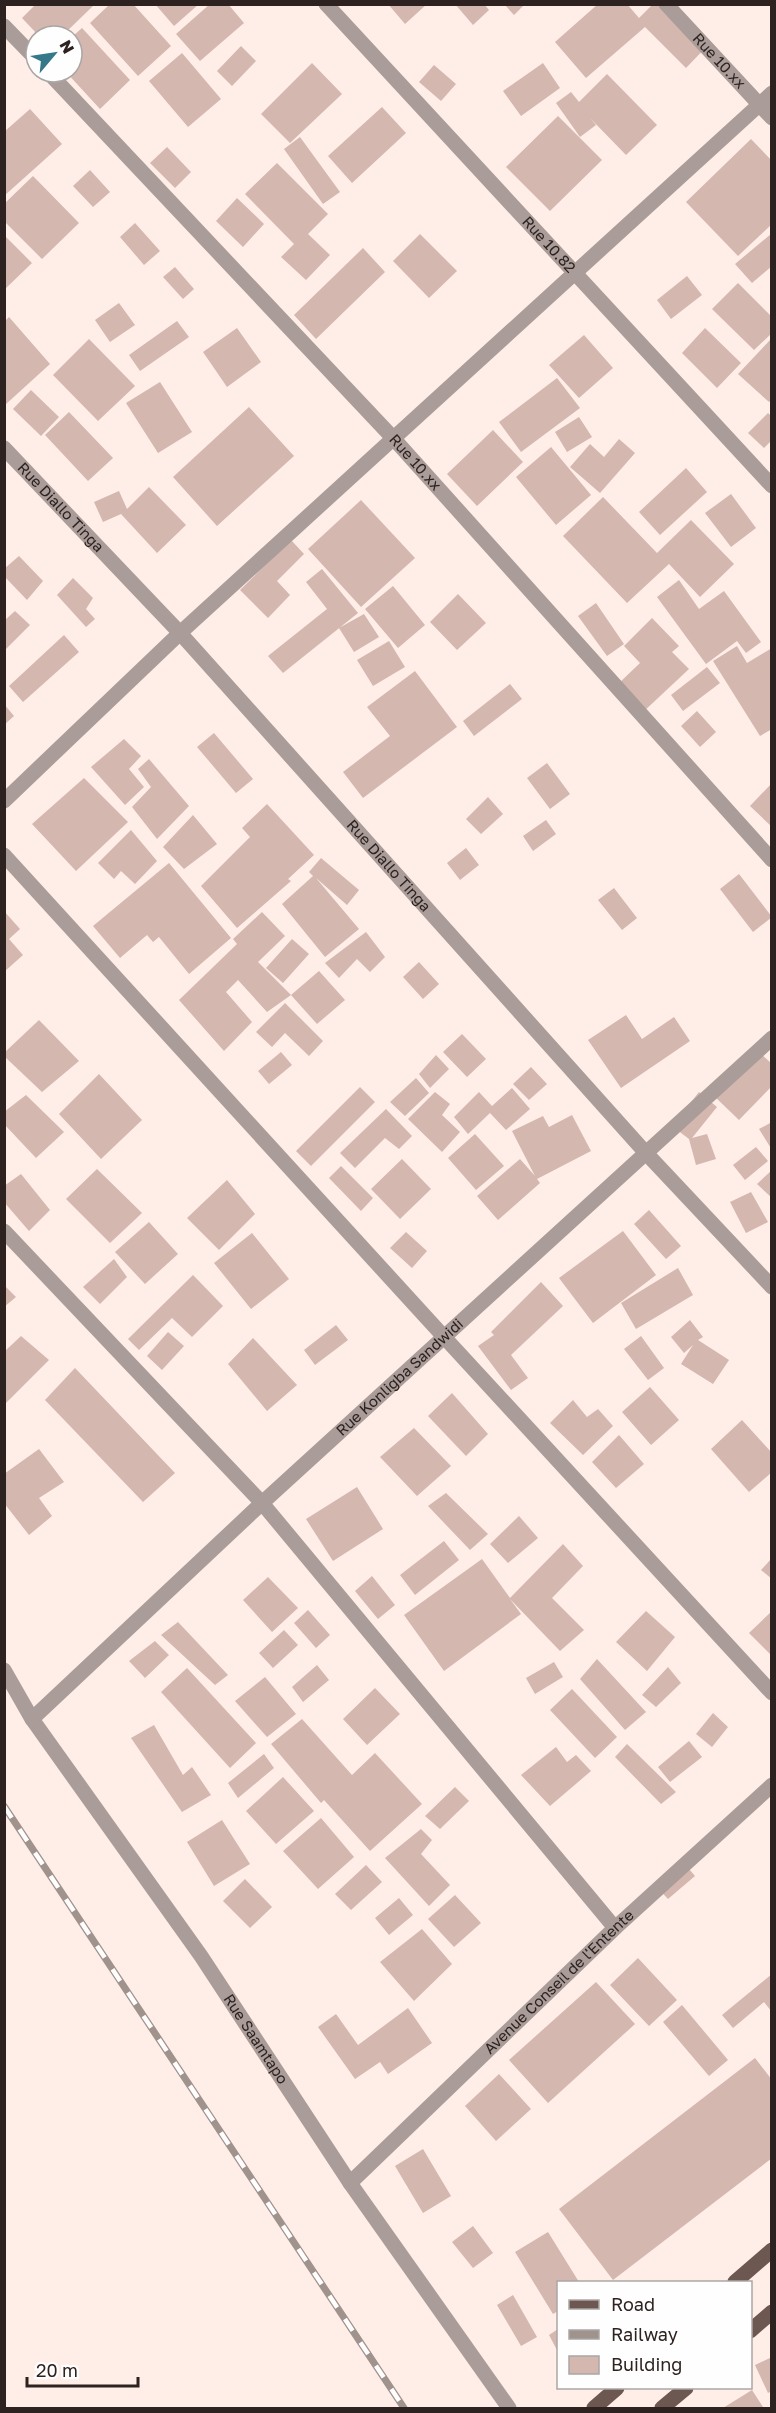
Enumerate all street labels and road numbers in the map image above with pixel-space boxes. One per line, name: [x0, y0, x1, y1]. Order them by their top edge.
street label: Rue 10.xx: [690, 29, 750, 92]
street label: Rue 10.82: [519, 212, 580, 276]
street label: Rue 10.xx: [386, 430, 446, 494]
street label: Rue Diallo Tinga: [14, 458, 108, 555]
street label: Rue Diallo Tinga: [344, 816, 435, 915]
street label: Rue Konligba Sandwidi: [332, 1314, 466, 1439]
street label: Avenue Conseil de l'Entente: [480, 1905, 637, 2057]
street label: Rue Saamtapo: [220, 1990, 292, 2087]

